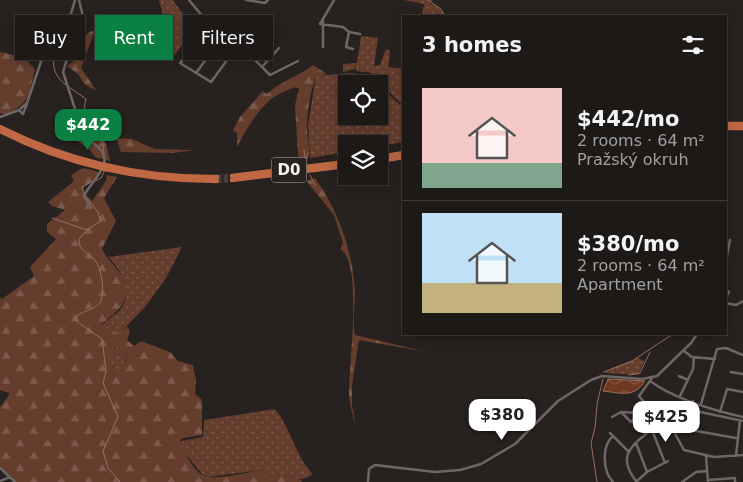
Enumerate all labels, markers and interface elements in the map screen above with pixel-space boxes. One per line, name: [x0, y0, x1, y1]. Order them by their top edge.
chip: Buy: [15, 15, 85, 60]
chip: Rent: [95, 15, 173, 60]
chip: Filters: [183, 15, 273, 60]
icon: filters: [679, 31, 707, 59]
text: 3 homes: [422, 33, 522, 57]
map controls: [338, 75, 388, 185]
button: locate: [338, 75, 388, 125]
text: $442/mo: [577, 107, 679, 131]
pin: $442: [58, 108, 118, 151]
icon: home: [462, 108, 522, 168]
text: $442: [66, 115, 110, 134]
text: 2 rooms · 64 m²: [577, 131, 705, 150]
button: layers: [338, 135, 388, 185]
text: Pražský okruh: [577, 150, 689, 169]
road number: D0: [272, 158, 306, 182]
text: $380/mo: [577, 232, 679, 256]
icon: home: [462, 233, 522, 293]
text: 2 rooms · 64 m²: [577, 256, 705, 275]
text: Apartment: [577, 275, 663, 294]
pin: $380: [472, 398, 532, 441]
pin: $425: [636, 400, 696, 443]
text: $380: [480, 405, 524, 424]
text: $425: [644, 407, 688, 426]

